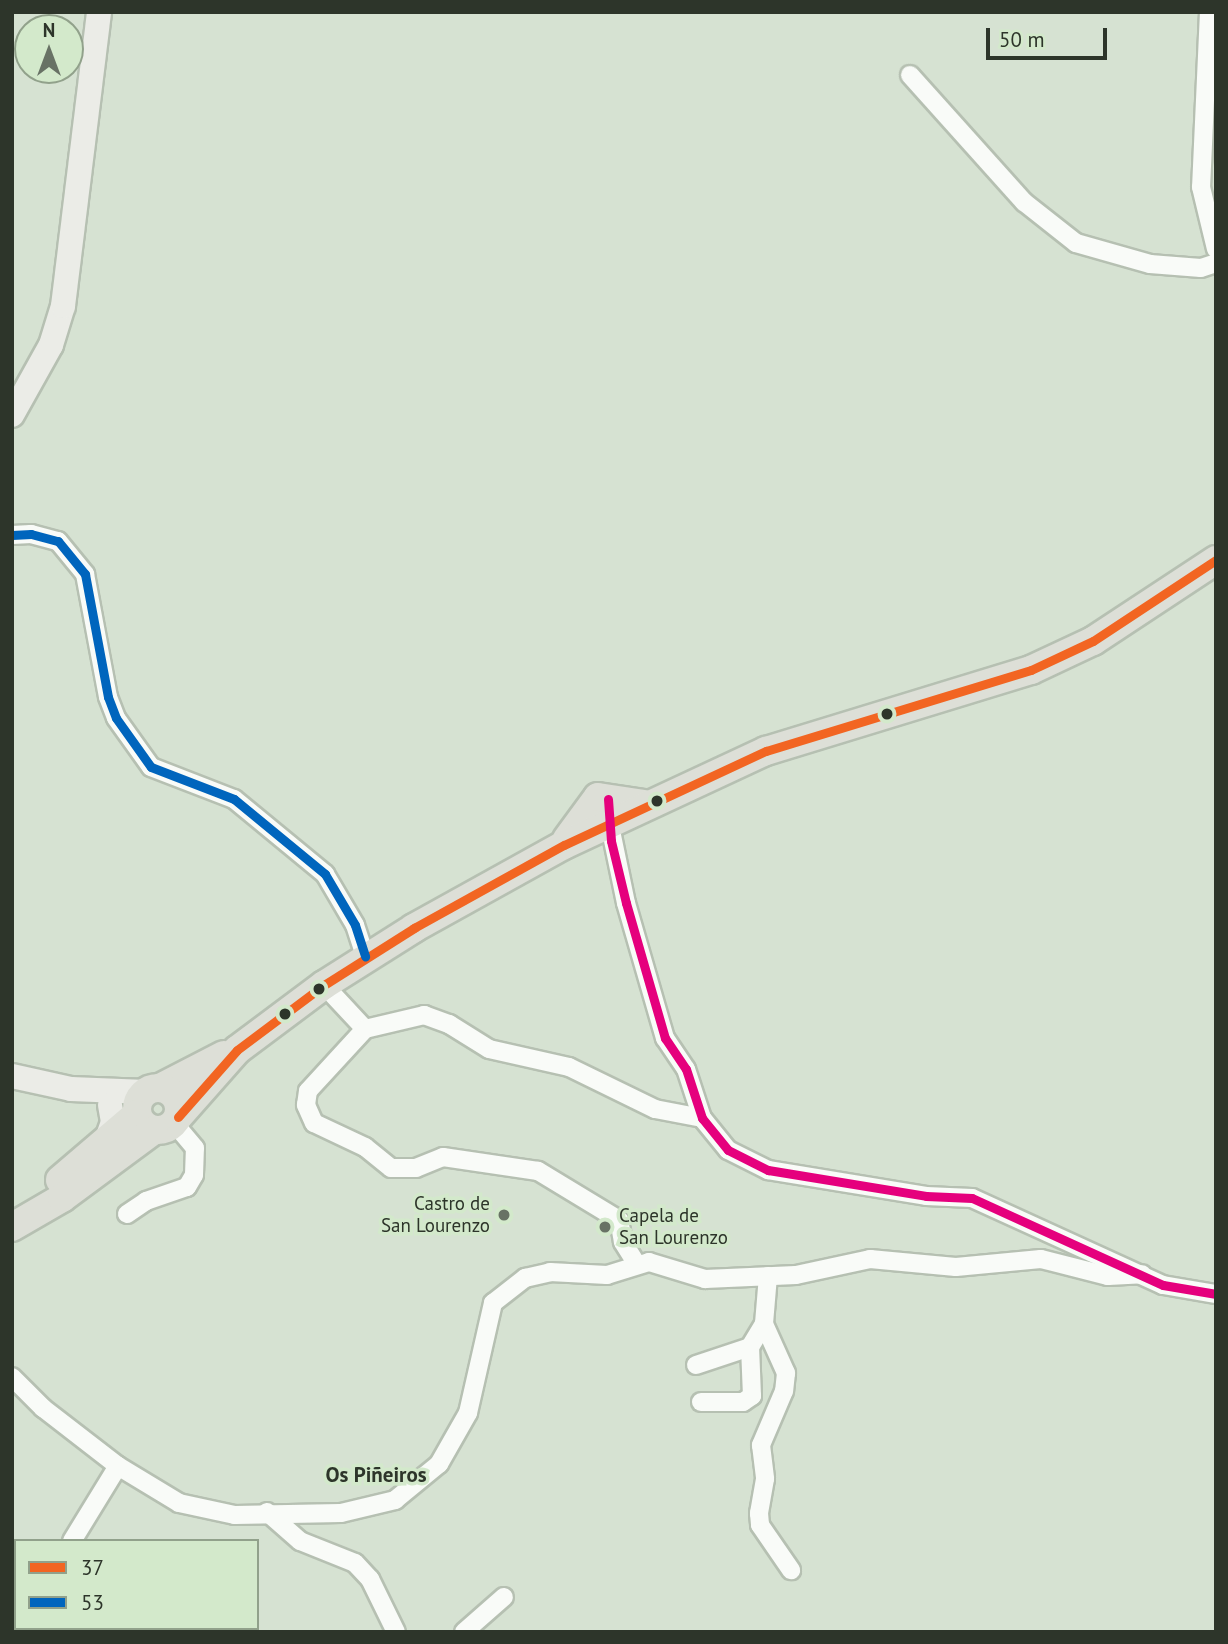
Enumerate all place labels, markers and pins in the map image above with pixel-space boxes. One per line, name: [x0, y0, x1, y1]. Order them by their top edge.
unlabelled marker: [880, 707, 894, 721]
unlabelled marker: [650, 794, 664, 808]
unlabelled marker: [312, 982, 326, 996]
unlabelled marker: [278, 1007, 292, 1021]
place label: Castro de San Lourenzo: [381, 1193, 490, 1237]
place label: Capela de San Lourenzo: [619, 1205, 728, 1249]
marker: Castro de San Lourenzo: [496, 1207, 512, 1223]
marker: Capela de San Lourenzo: [597, 1219, 613, 1235]

